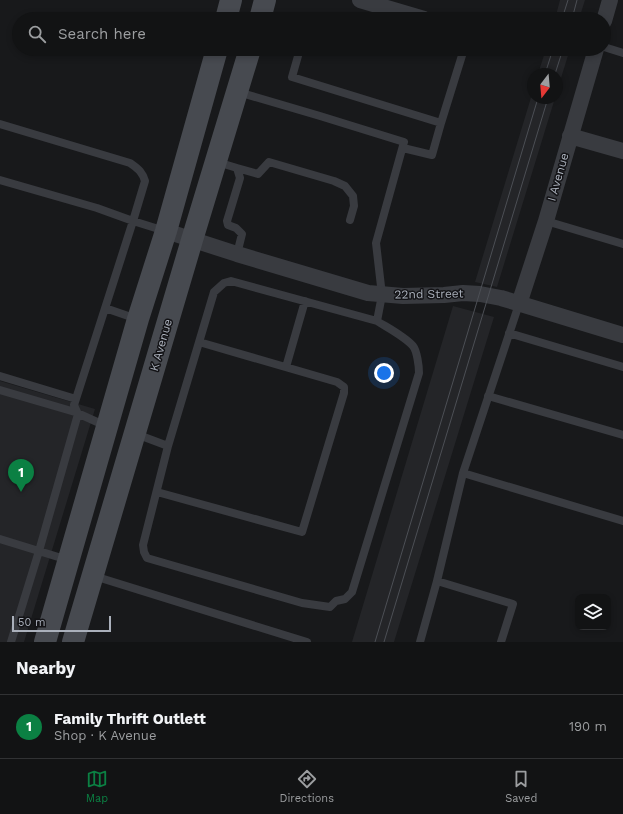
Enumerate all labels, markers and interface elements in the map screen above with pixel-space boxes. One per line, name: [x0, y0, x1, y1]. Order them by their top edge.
search box: [12, 12, 611, 56]
icon: search: [26, 23, 48, 45]
text: Search here: [58, 25, 146, 43]
north arrow: [527, 68, 563, 104]
street label: I Avenue: [544, 151, 572, 203]
street label: 22nd Street: [394, 286, 464, 302]
street label: K Avenue: [147, 317, 175, 373]
your location: [374, 363, 394, 383]
pin: 1: [8, 459, 34, 492]
map controls: [575, 594, 611, 630]
button: layers: [575, 594, 611, 630]
scale bar: [12, 614, 111, 633]
text: 50 m: [18, 616, 45, 629]
text: Nearby: [16, 658, 75, 678]
text: Family Thrift Outlett: [54, 710, 206, 728]
text: 1: [26, 719, 32, 734]
text: 190 m: [569, 719, 607, 734]
text: Shop · K Avenue: [54, 728, 156, 743]
tab: Map: [86, 768, 108, 805]
tab: Directions: [280, 768, 334, 805]
tab: Saved: [505, 768, 537, 805]

